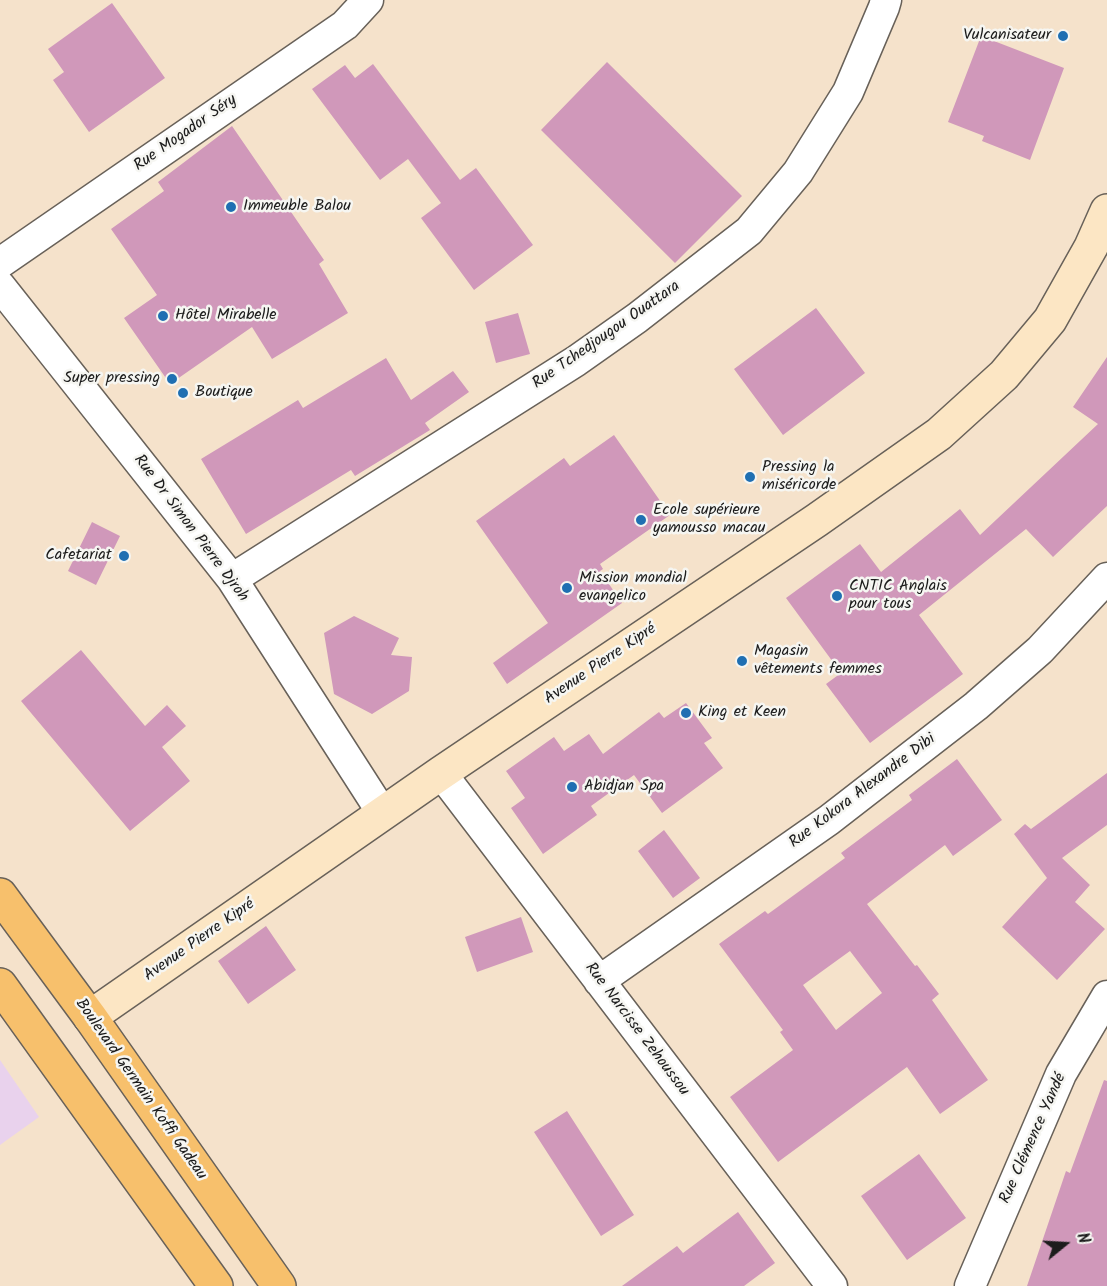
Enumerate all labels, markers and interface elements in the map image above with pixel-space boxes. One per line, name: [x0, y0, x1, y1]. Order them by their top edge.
place label: Vulcanisateur: [963, 26, 1051, 46]
marker: Vulcanisateur: [1056, 29, 1070, 43]
street label: Rue Mogador Séry: [131, 91, 241, 177]
place label: Immeuble Balou: [243, 197, 351, 217]
marker: Immeuble Balou: [224, 200, 238, 214]
street label: Rue Tchedjougou Ouattara: [530, 278, 684, 394]
place label: Hôtel Mirabelle: [175, 306, 277, 326]
marker: Hôtel Mirabelle: [156, 309, 170, 323]
place label: Super pressing: [64, 369, 160, 389]
marker: Super pressing: [165, 372, 179, 386]
place label: Boutique: [195, 383, 253, 403]
marker: Boutique: [176, 386, 190, 400]
street label: Rue Dr Simon Pierre Djroh: [128, 452, 252, 606]
place label: Pressing la miséricorde: [762, 458, 836, 496]
marker: Pressing la miséricorde: [743, 470, 757, 484]
place label: Ecole supérieure yamousso macau: [653, 501, 766, 539]
marker: Ecole supérieure yamousso macau: [634, 513, 648, 527]
place label: Cafetariat: [45, 546, 112, 566]
marker: Cafetariat: [117, 549, 131, 563]
place label: Mission mondial evangelico: [579, 569, 687, 607]
place label: CNTIC Anglais pour tous: [849, 577, 947, 615]
marker: Mission mondial evangelico: [560, 581, 574, 595]
marker: CNTIC Anglais pour tous: [830, 589, 844, 603]
street label: Avenue Pierre Kipré: [541, 621, 661, 709]
place label: Magasin vêtements femmes: [754, 642, 882, 680]
marker: Magasin vêtements femmes: [735, 654, 749, 668]
place label: King et Keen: [698, 703, 786, 723]
marker: King et Keen: [679, 706, 693, 720]
street label: Rue Kokora Alexandre Dibi: [786, 731, 940, 853]
place label: Abidjan Spa: [584, 777, 664, 797]
marker: Abidjan Spa: [565, 780, 579, 794]
street label: Avenue Pierre Kipré: [141, 896, 259, 986]
street label: Rue Narcisse Zehoussou: [580, 960, 692, 1100]
street label: Boulevard Germain Koffi Gadeau: [70, 996, 210, 1184]
street label: Rue Clémence Yandé: [997, 1071, 1071, 1207]
north arrow: [1035, 1214, 1095, 1274]
text: N: [1069, 1230, 1096, 1247]

